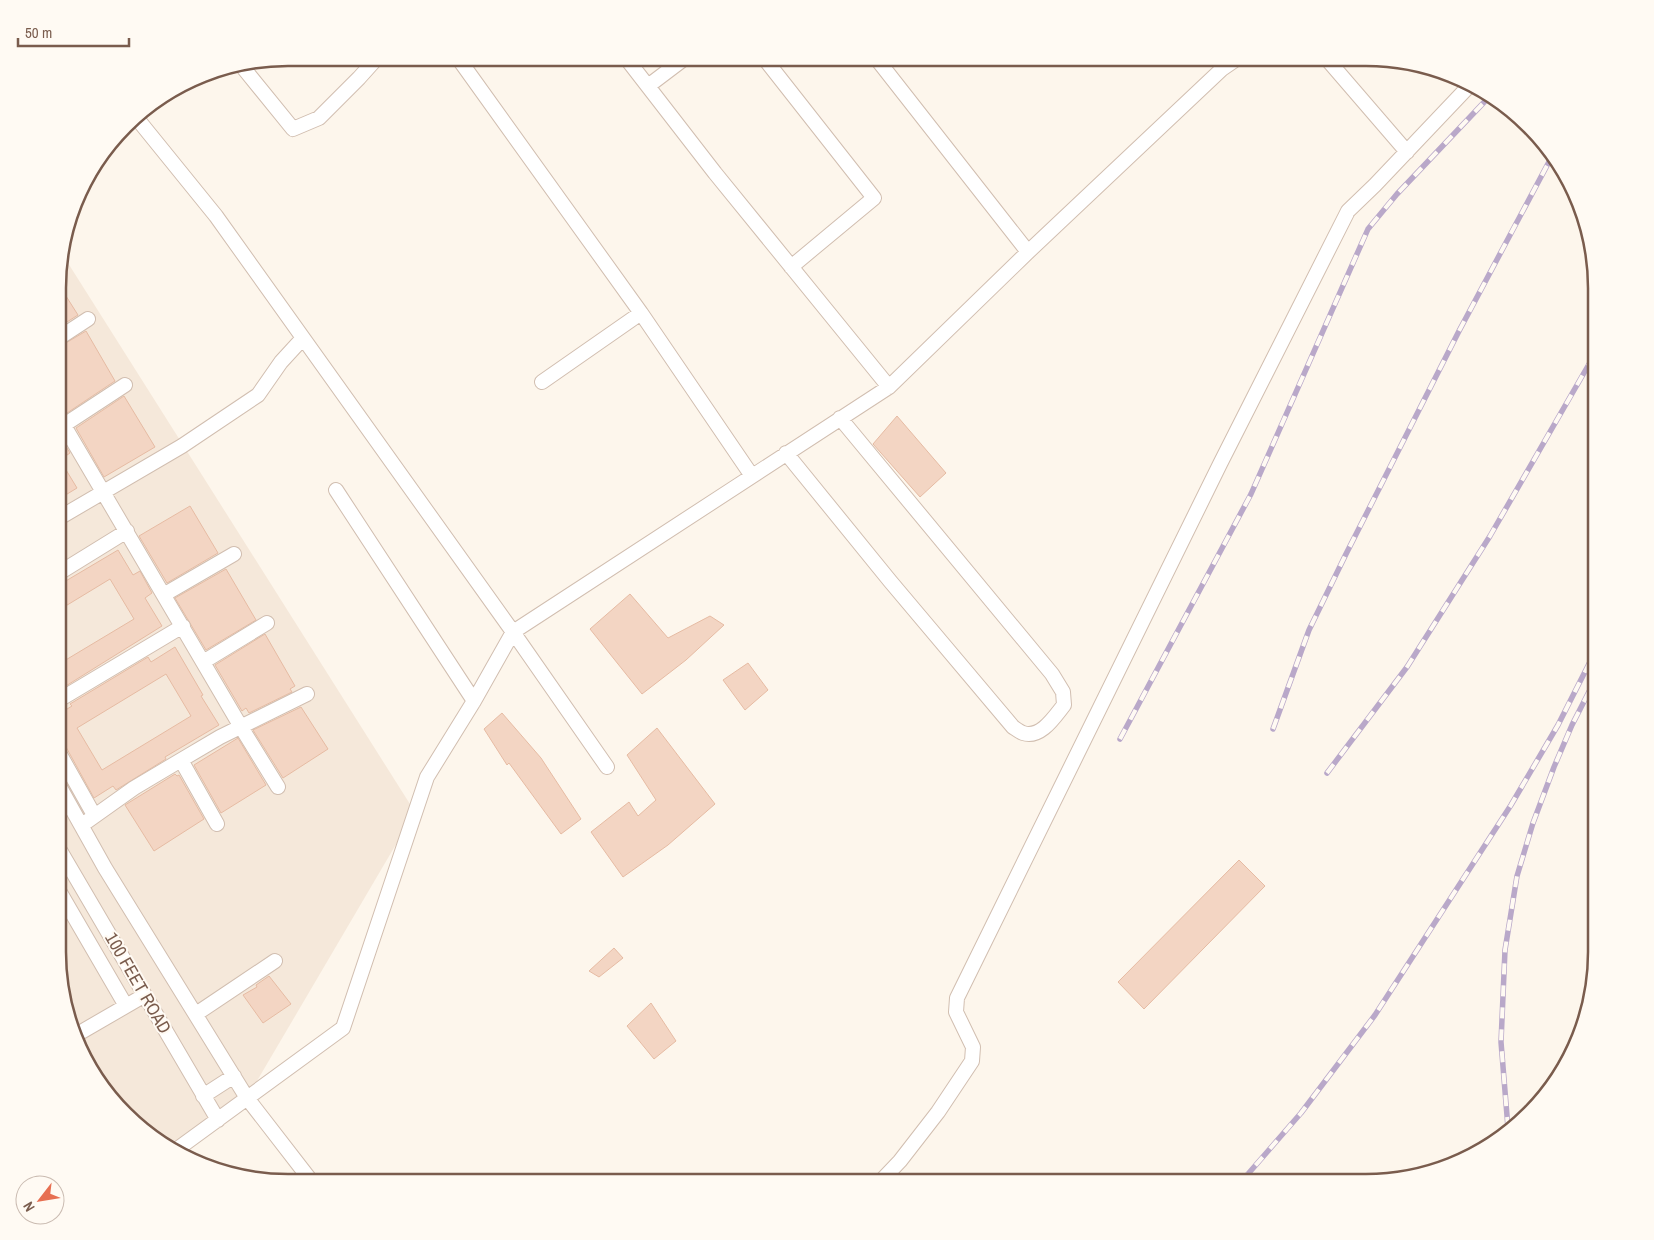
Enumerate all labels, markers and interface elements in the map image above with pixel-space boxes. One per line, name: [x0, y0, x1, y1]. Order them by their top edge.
scale bar: [18, 15, 129, 47]
text: 50 m: [25, 22, 52, 43]
street label: 100 FEET ROAD: [99, 928, 177, 1038]
north arrow: [15, 1175, 65, 1225]
text: N: [19, 1199, 39, 1215]

